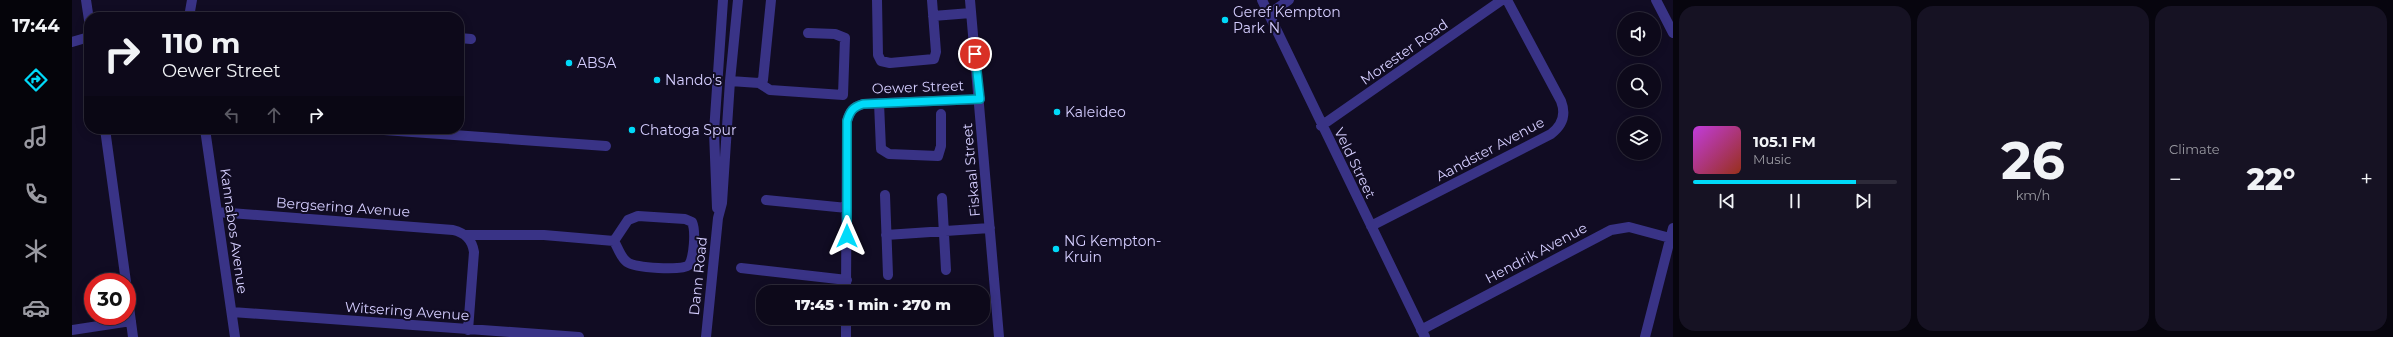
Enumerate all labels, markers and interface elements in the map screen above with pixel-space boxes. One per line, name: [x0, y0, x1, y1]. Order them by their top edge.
place label: Geref Kempton Park N: [1233, 3, 1341, 37]
map controls: [1617, 12, 1661, 160]
button: sound: [1617, 12, 1661, 56]
text: 17:44: [12, 15, 60, 37]
marker: Geref Kempton Park N: [1220, 15, 1230, 25]
street label: Morester Road: [1357, 15, 1451, 89]
text: 110 m: [162, 26, 240, 60]
icon: right: [96, 28, 148, 80]
pin: [958, 37, 992, 71]
icon: arrive: [964, 43, 986, 65]
place label: ABSA: [577, 54, 617, 72]
marker: ABSA: [564, 58, 574, 68]
text: Oewer Street: [162, 60, 281, 82]
button: search: [1617, 64, 1661, 108]
icon: directions: [22, 66, 50, 94]
place label: Nando's: [665, 71, 722, 89]
marker: Nando's: [652, 75, 662, 85]
street label: Oewer Street: [872, 76, 965, 98]
place label: Kaleideo: [1065, 103, 1126, 121]
icon: left: [221, 104, 243, 126]
icon: ahead: [263, 104, 285, 126]
icon: right: [305, 104, 327, 126]
marker: Kaleideo: [1052, 107, 1062, 117]
street label: Aandster Avenue: [1433, 113, 1547, 185]
button: layers: [1617, 116, 1661, 160]
place label: Chatoga Spur: [640, 121, 737, 139]
street label: Fiskaal Street: [958, 122, 984, 218]
icon: music: [22, 123, 50, 151]
marker: Chatoga Spur: [627, 125, 637, 135]
street label: Veld Street: [1330, 125, 1380, 202]
text: 26: [2001, 129, 2065, 192]
text: 105.1 FM: [1753, 132, 1816, 151]
text: Climate: [2169, 141, 2220, 157]
text: Music: [1753, 151, 1791, 167]
text: 22°: [2247, 161, 2295, 198]
text: −: [2169, 166, 2182, 193]
text: +: [2360, 166, 2373, 193]
street label: Kannabos Avenue: [216, 167, 252, 295]
icon: phone: [22, 180, 50, 208]
text: km/h: [2016, 187, 2050, 203]
icon: previous: [1716, 190, 1738, 212]
icon: pause: [1784, 190, 1806, 212]
icon: next: [1852, 190, 1874, 212]
street label: Bergsering Avenue: [275, 193, 411, 221]
position arrow: [826, 215, 868, 257]
street label: Hendrik Avenue: [1482, 219, 1590, 287]
place label: NG Kempton- Kruin: [1064, 232, 1161, 266]
street label: Dann Road: [685, 236, 711, 316]
icon: climate: [22, 237, 50, 265]
marker: NG Kempton- Kruin: [1051, 244, 1061, 254]
speed limit sign: 30: [84, 273, 136, 325]
icon: car: [22, 294, 50, 322]
text: 17:45 · 1 min · 270 m: [795, 295, 951, 314]
street label: Witsering Avenue: [344, 298, 470, 324]

